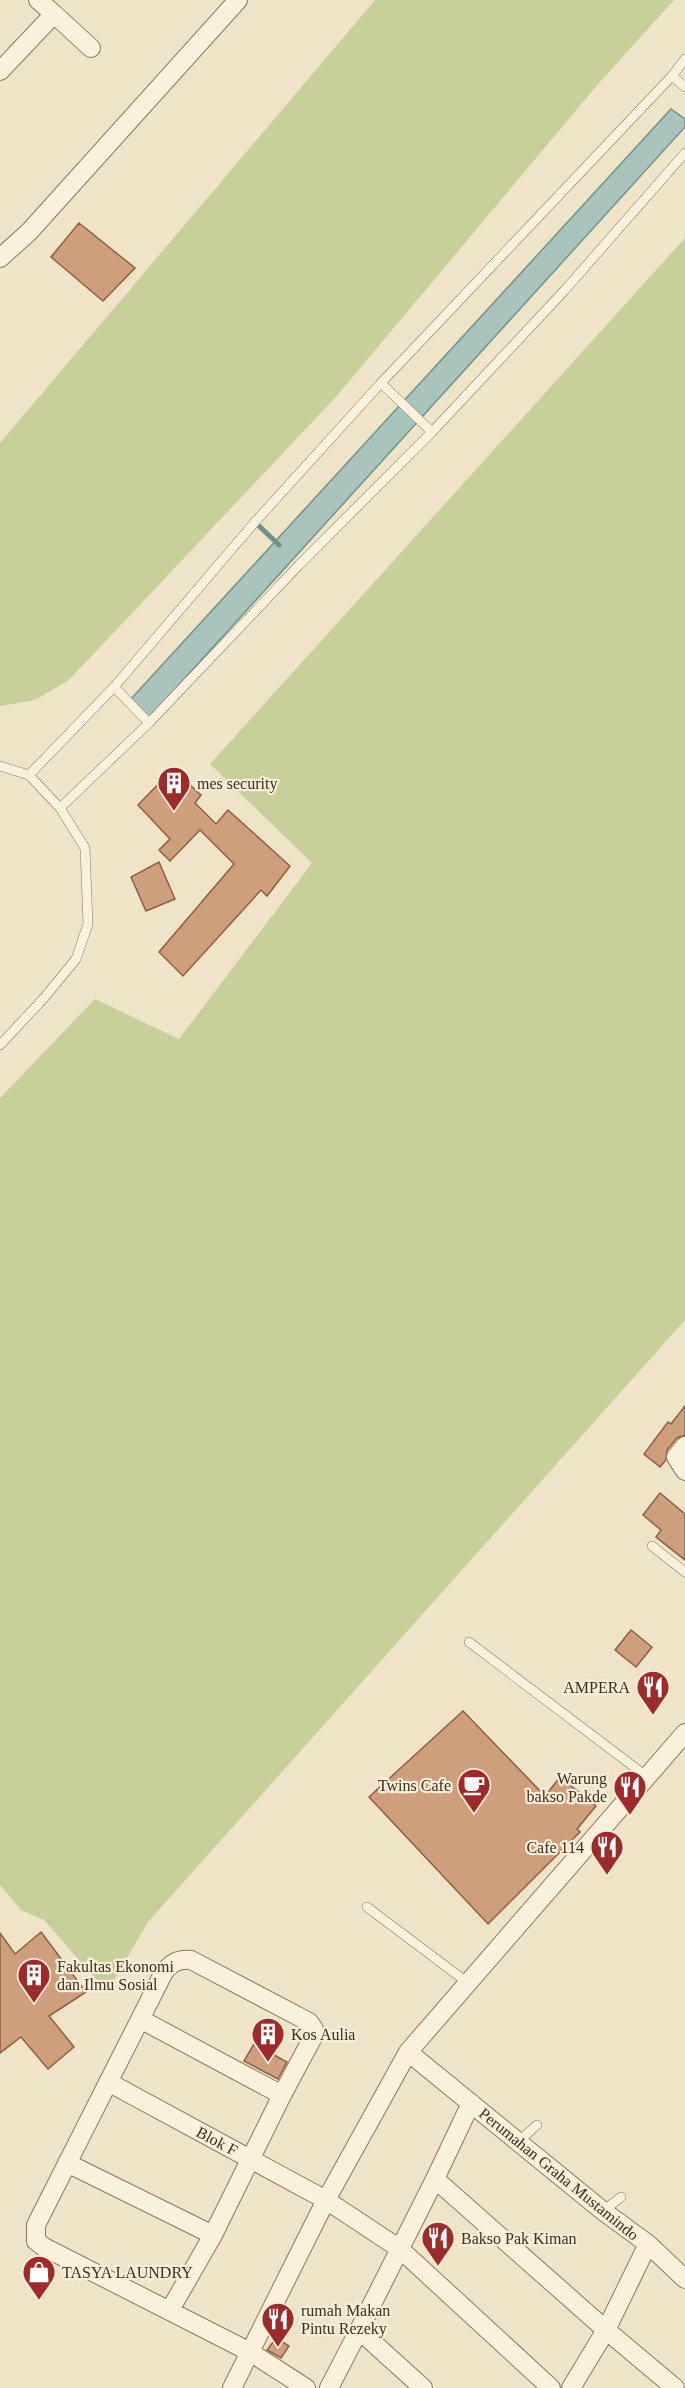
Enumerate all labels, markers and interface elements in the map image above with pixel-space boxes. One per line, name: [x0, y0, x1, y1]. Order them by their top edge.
building icon: mes security: [156, 765, 192, 812]
place label: mes security: [197, 775, 277, 793]
restaurant icon: AMPERA: [635, 1669, 671, 1716]
place label: AMPERA: [563, 1679, 630, 1696]
cafe icon: Twins Cafe: [456, 1767, 492, 1814]
restaurant icon: Warung bakso Pakde: [612, 1769, 648, 1816]
place label: Warung bakso Pakde: [527, 1770, 607, 1805]
place label: Twins Cafe: [378, 1777, 451, 1794]
restaurant icon: Cafe 114: [589, 1829, 625, 1876]
place label: Cafe 114: [526, 1839, 584, 1856]
building icon: Fakultas Ekonomi dan Ilmu Sosial: [16, 1957, 52, 2004]
place label: Fakultas Ekonomi dan Ilmu Sosial: [57, 1958, 174, 1993]
building icon: Kos Aulia: [250, 2016, 286, 2063]
place label: Kos Aulia: [291, 2026, 355, 2043]
street label: Perumahan Graha Mustamindo: [476, 2104, 642, 2244]
street label: Blok F: [194, 2123, 241, 2159]
restaurant icon: Bakso Pak Kiman: [420, 2220, 456, 2267]
place label: Bakso Pak Kiman: [461, 2230, 577, 2247]
shop icon: TASYA LAUNDRY: [21, 2254, 57, 2301]
place label: TASYA LAUNDRY: [62, 2264, 193, 2281]
restaurant icon: rumah Makan Pintu Rezeky: [260, 2301, 296, 2348]
place label: rumah Makan Pintu Rezeky: [301, 2302, 390, 2338]

